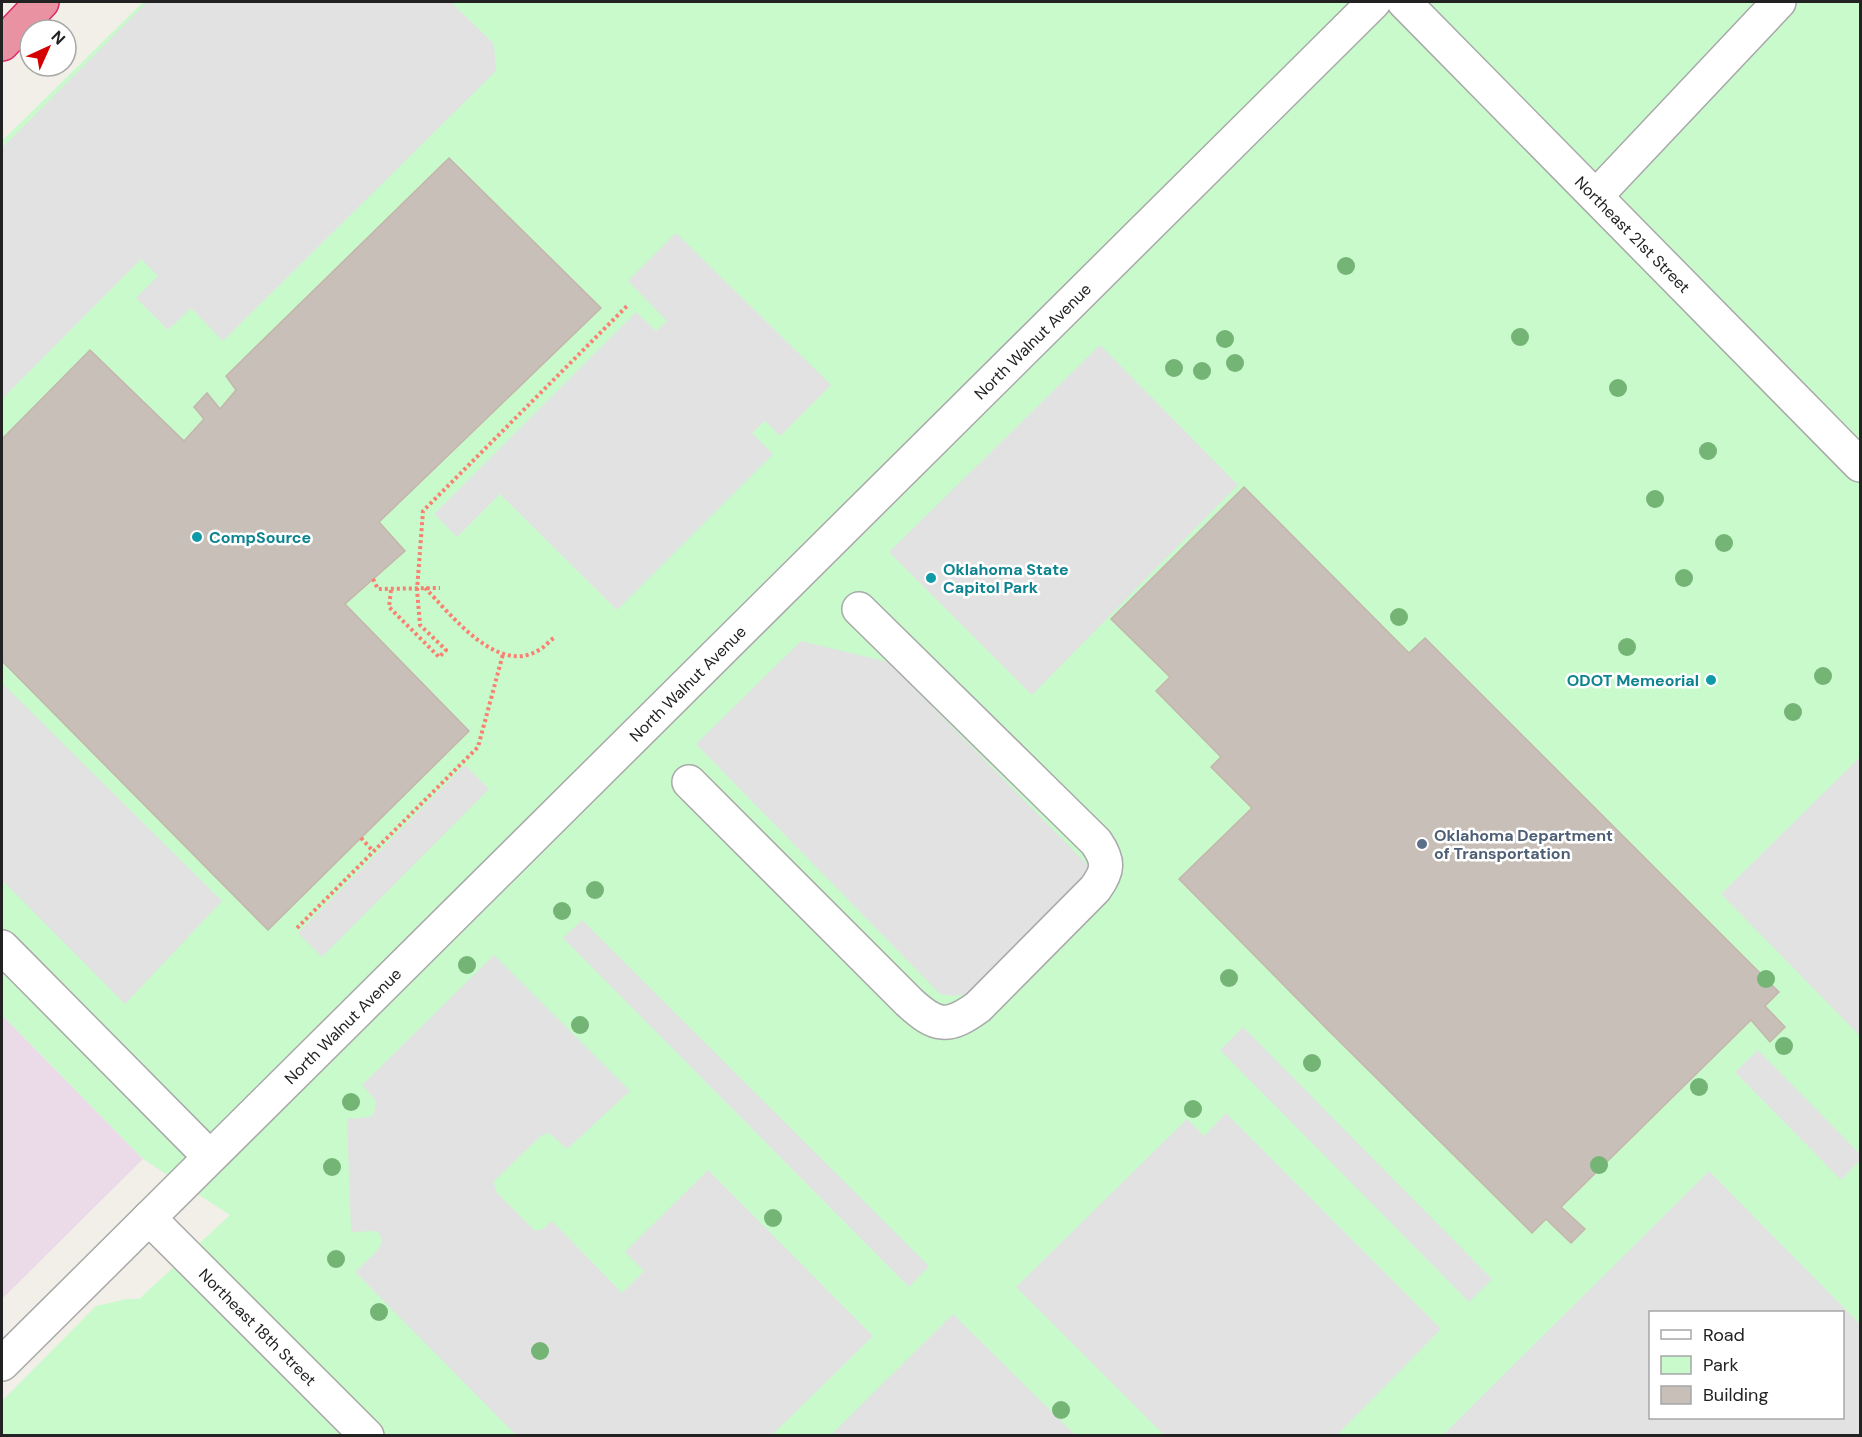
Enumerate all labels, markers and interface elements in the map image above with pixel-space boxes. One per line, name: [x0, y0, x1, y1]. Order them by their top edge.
north arrow: [18, 18, 78, 78]
text: N: [47, 26, 70, 49]
street label: Northeast 21st Street: [1571, 171, 1695, 297]
street label: North Walnut Avenue: [970, 278, 1095, 404]
place label: CompSource: [209, 527, 311, 548]
marker: CompSource: [190, 530, 204, 544]
place label: Oklahoma State Capitol Park: [943, 559, 1069, 598]
marker: Oklahoma State Capitol Park: [924, 571, 938, 585]
street label: North Walnut Avenue: [625, 621, 751, 746]
place label: ODOT Memeorial: [1567, 670, 1699, 691]
marker: ODOT Memeorial: [1704, 673, 1718, 687]
place label: Oklahoma Department of Transportation: [1434, 825, 1613, 864]
marker: Oklahoma Department of Transportation: [1415, 837, 1429, 851]
street label: North Walnut Avenue: [280, 963, 406, 1088]
street label: Northeast 18th Street: [195, 1264, 321, 1390]
legend: [1649, 1311, 1844, 1419]
text: Road: [1703, 1323, 1745, 1347]
text: Park: [1703, 1353, 1739, 1377]
text: Building: [1703, 1383, 1768, 1407]

